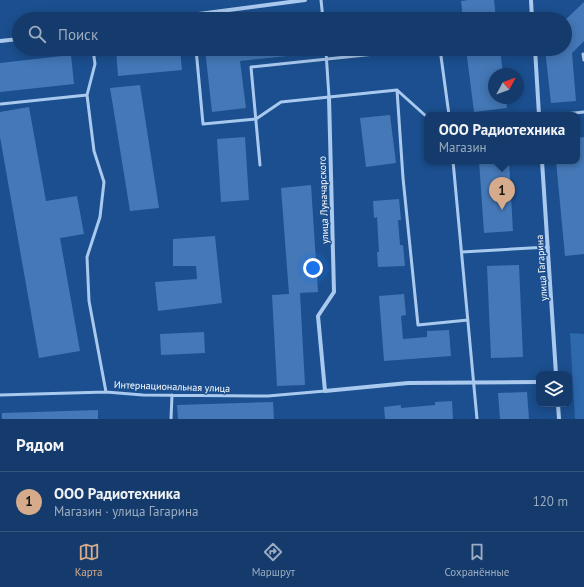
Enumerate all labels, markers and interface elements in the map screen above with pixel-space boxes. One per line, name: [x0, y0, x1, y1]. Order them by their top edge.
search box: [12, 12, 572, 56]
icon: search: [26, 23, 48, 45]
text: Поиск: [58, 25, 98, 44]
north arrow: [488, 68, 524, 104]
popup: [424, 112, 580, 164]
text: ООО Радиотехника: [439, 120, 565, 139]
text: Магазин: [439, 139, 487, 156]
street label: улица Луначарского: [315, 156, 332, 244]
pin: 1: [489, 177, 515, 210]
street label: улица Гагарина: [533, 234, 550, 301]
your location: [303, 258, 323, 278]
map controls: [536, 371, 572, 407]
button: layers: [536, 371, 572, 407]
street label: Интернациональная улица: [114, 378, 230, 395]
text: Рядом: [16, 434, 64, 456]
text: ООО Радиотехника: [54, 484, 181, 503]
text: 1: [25, 493, 33, 510]
text: 120 m: [533, 493, 568, 510]
text: Магазин · улица Гагарина: [54, 503, 198, 520]
tab: Карта: [75, 541, 102, 579]
tab: Маршрут: [252, 541, 295, 579]
tab: Сохранённые: [444, 541, 509, 579]

